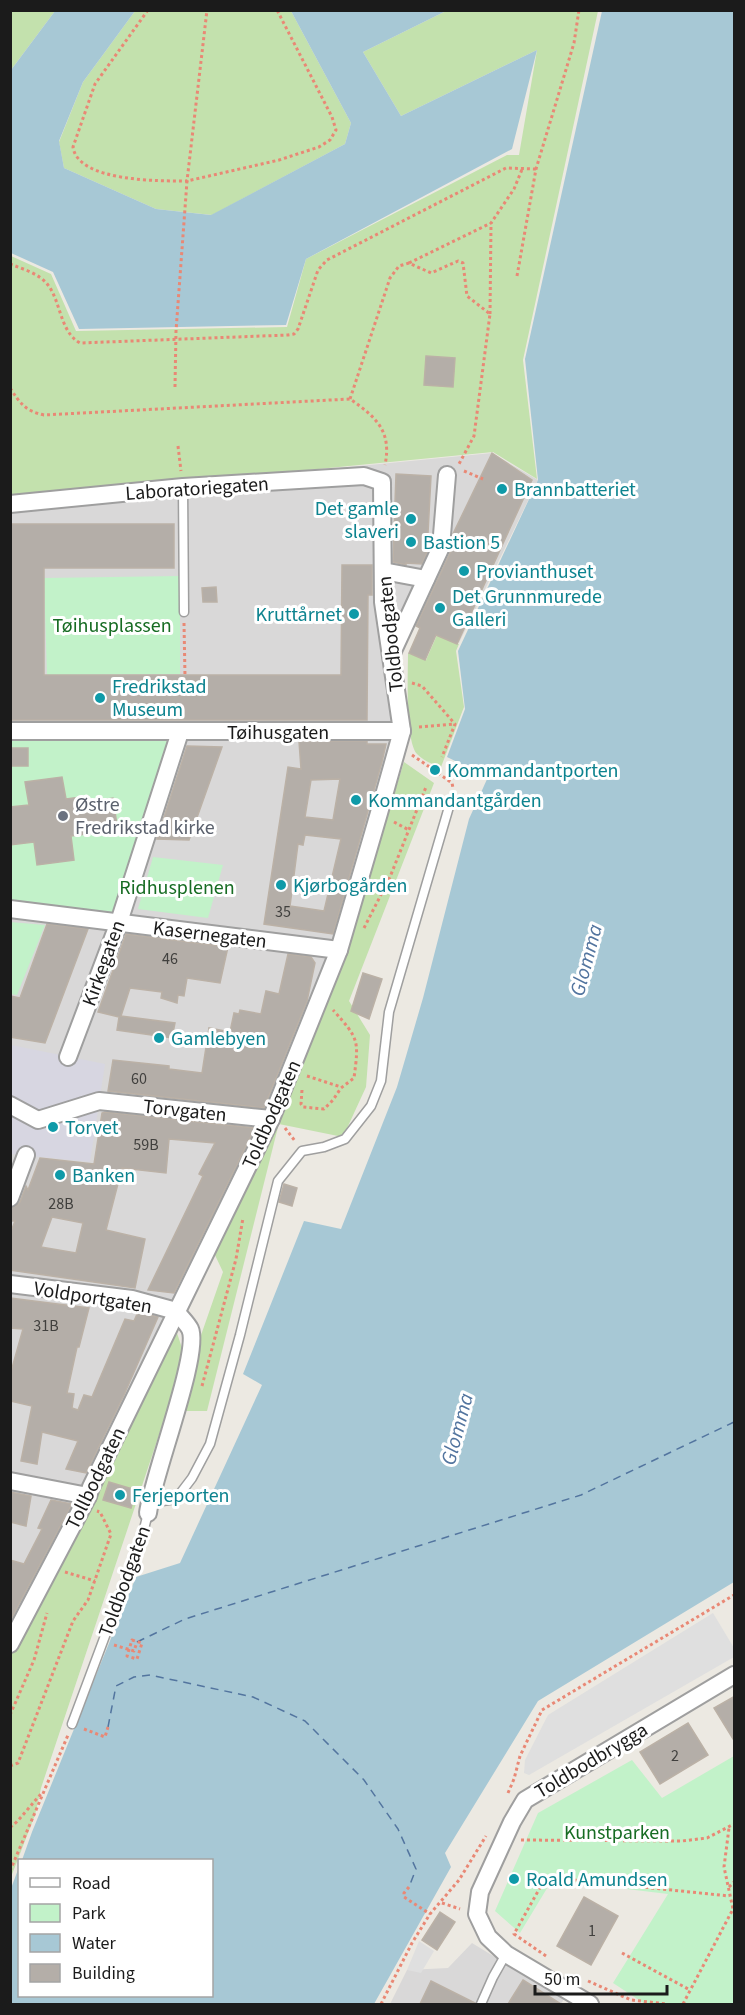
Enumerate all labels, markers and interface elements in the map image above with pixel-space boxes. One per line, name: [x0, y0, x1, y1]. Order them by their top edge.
street label: Laboratoriegaten: [124, 470, 270, 508]
place label: Brannbatteriet: [514, 476, 636, 504]
marker: Brannbatteriet: [495, 482, 509, 496]
place label: Det gamle slaveri: [315, 495, 399, 546]
marker: Det gamle slaveri: [404, 512, 418, 526]
place label: Bastion 5: [423, 529, 500, 557]
marker: Bastion 5: [404, 535, 418, 549]
place label: Provianthuset: [476, 558, 594, 586]
marker: Provianthuset: [457, 564, 471, 578]
street label: Toldbodgaten: [371, 575, 411, 693]
place label: Det Grunnmurede Galleri: [452, 583, 602, 634]
place label: Kruttårnet: [255, 601, 342, 629]
marker: Det Grunnmurede Galleri: [433, 601, 447, 615]
marker: Kruttårnet: [347, 607, 361, 621]
park label: Tøihusplassen: [52, 612, 172, 640]
place label: Fredrikstad Museum: [112, 673, 207, 724]
marker: Fredrikstad Museum: [93, 691, 107, 705]
street label: Tøihusgaten: [227, 719, 329, 747]
place label: Kommandantporten: [447, 757, 619, 785]
marker: Kommandantporten: [428, 763, 442, 777]
place label: Kommandantgården: [368, 787, 542, 815]
place label: Østre Fredrikstad kirke: [75, 791, 215, 842]
marker: Kommandantgården: [349, 793, 363, 807]
marker: Østre Fredrikstad kirke: [56, 809, 70, 823]
place label: Kjørbogården: [293, 872, 408, 900]
park label: Ridhusplenen: [119, 874, 235, 902]
marker: Kjørbogården: [274, 878, 288, 892]
house number: 35: [275, 901, 291, 923]
street label: Kasernegaten: [151, 914, 268, 956]
street label: Kirkegaten: [75, 916, 132, 1010]
water label: Glomma: [562, 921, 610, 999]
house number: 46: [162, 948, 178, 970]
place label: Gamlebyen: [171, 1025, 266, 1053]
marker: Gamlebyen: [152, 1031, 166, 1045]
street label: Toldbodgaten: [235, 1056, 308, 1173]
house number: 60: [131, 1068, 147, 1090]
street label: Torvgaten: [142, 1093, 228, 1129]
place label: Torvet: [65, 1114, 119, 1142]
marker: Torvet: [46, 1120, 60, 1134]
house number: 59B: [133, 1134, 159, 1156]
place label: Banken: [72, 1162, 135, 1190]
marker: Banken: [53, 1168, 67, 1182]
house number: 28B: [48, 1193, 74, 1215]
street label: Voldportgaten: [32, 1275, 154, 1321]
house number: 31B: [33, 1315, 59, 1337]
water label: Glomma: [433, 1390, 481, 1468]
street label: Tollbodgaten: [59, 1423, 133, 1534]
place label: Ferjeporten: [132, 1482, 230, 1510]
marker: Ferjeporten: [113, 1488, 127, 1502]
street label: Toldbodgaten: [92, 1522, 158, 1641]
street label: Toldbodbrygga: [530, 1716, 653, 1806]
house number: 2: [671, 1745, 679, 1767]
park label: Kunstparken: [564, 1819, 670, 1847]
legend: [18, 1859, 213, 1997]
place label: Roald Amundsen: [526, 1866, 668, 1894]
text: Road: [72, 1871, 111, 1896]
marker: Roald Amundsen: [507, 1872, 521, 1886]
text: Park: [72, 1901, 106, 1926]
house number: 1: [588, 1920, 596, 1942]
text: Water: [72, 1931, 116, 1956]
scale bar: [535, 1958, 667, 1996]
text: Building: [72, 1961, 135, 1986]
text: 50 m: [544, 1967, 580, 1992]

